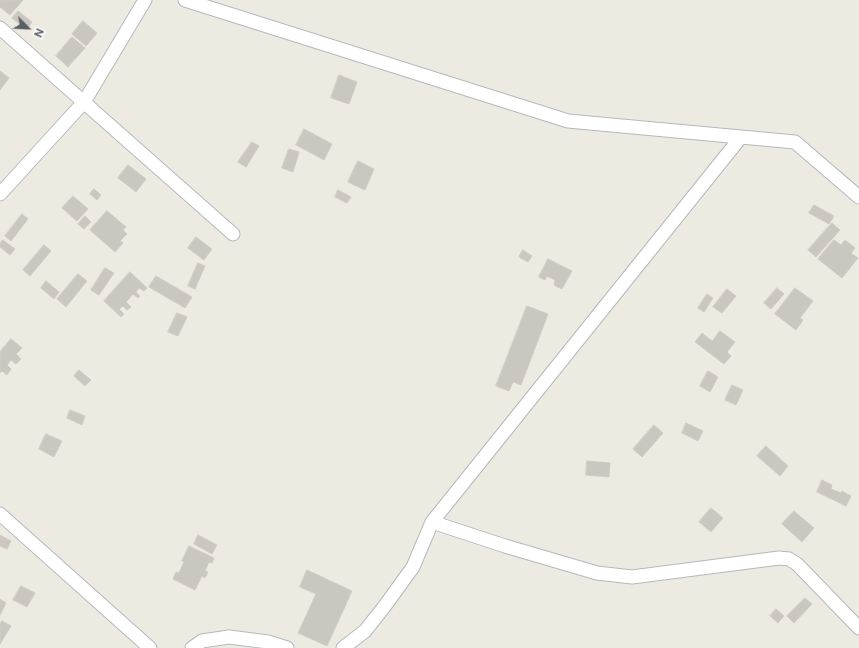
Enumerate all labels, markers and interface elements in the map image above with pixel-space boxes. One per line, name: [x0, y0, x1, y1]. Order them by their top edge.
north arrow: [8, 8, 48, 48]
text: N: [32, 27, 46, 39]

